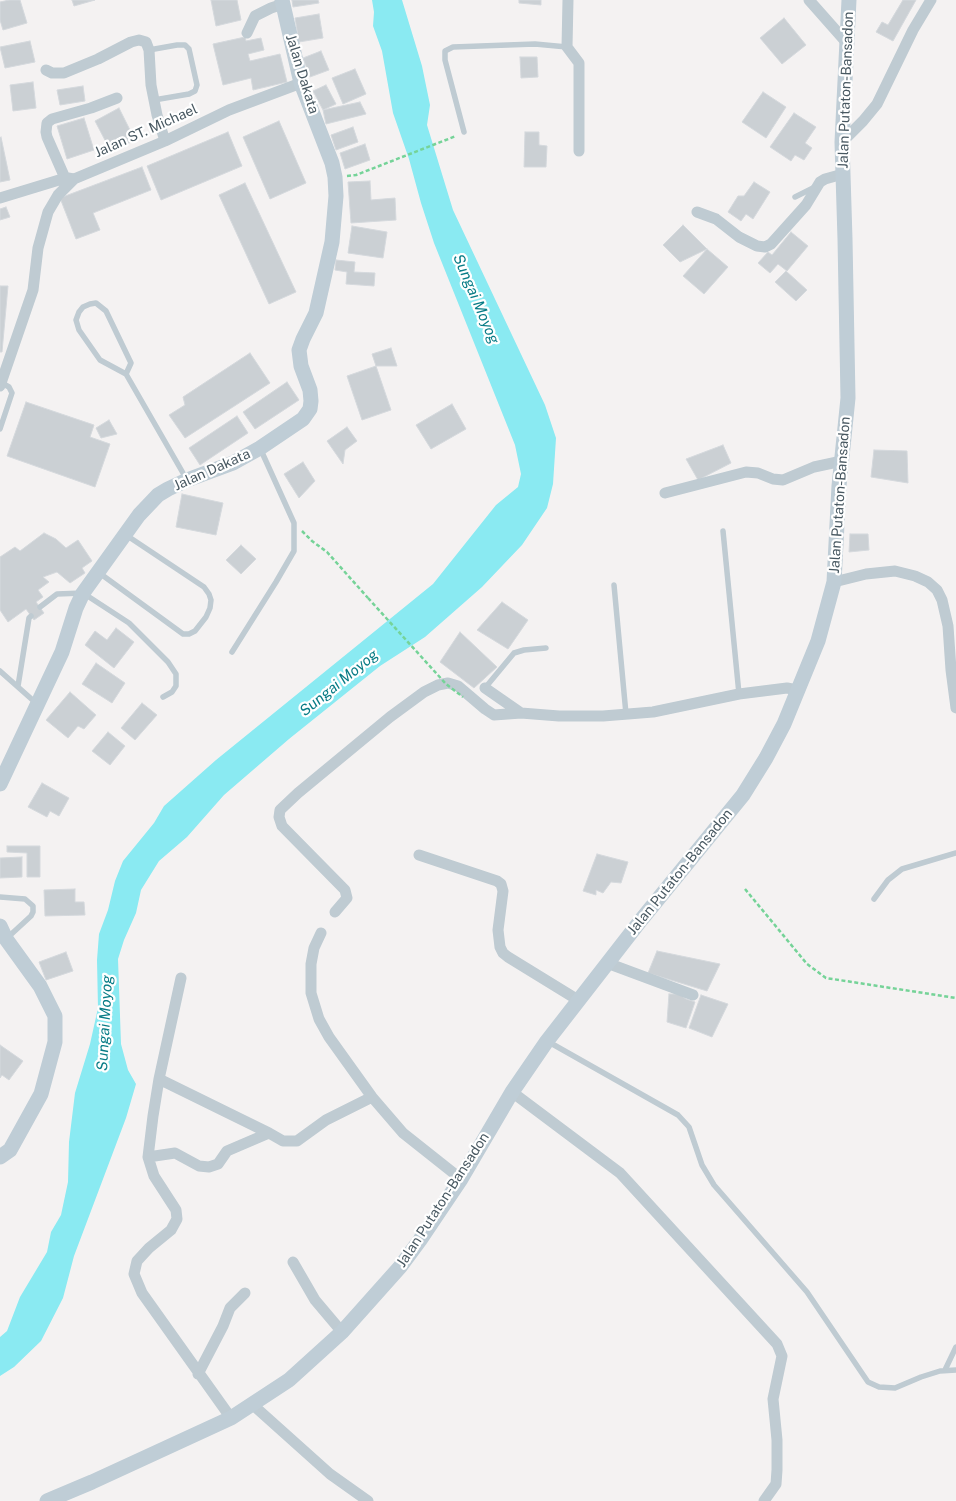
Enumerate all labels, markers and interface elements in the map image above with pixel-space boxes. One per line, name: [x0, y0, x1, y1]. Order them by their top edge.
street label: Jalan Putaton-Bansadon: [835, 11, 857, 169]
street label: Jalan Dakata: [282, 32, 322, 116]
street label: Jalan ST. Michael: [92, 101, 200, 161]
water label: Sungai Moyog: [449, 251, 503, 347]
street label: Jalan Putaton-Bansadon: [826, 416, 854, 574]
street label: Jalan Dakata: [171, 446, 253, 494]
water label: Sungai Moyog: [296, 646, 382, 720]
street label: Jalan Putaton-Bansadon: [624, 806, 736, 938]
water label: Sungai Moyog: [94, 975, 116, 1071]
street label: Jalan Putaton-Bansadon: [393, 1129, 493, 1271]

